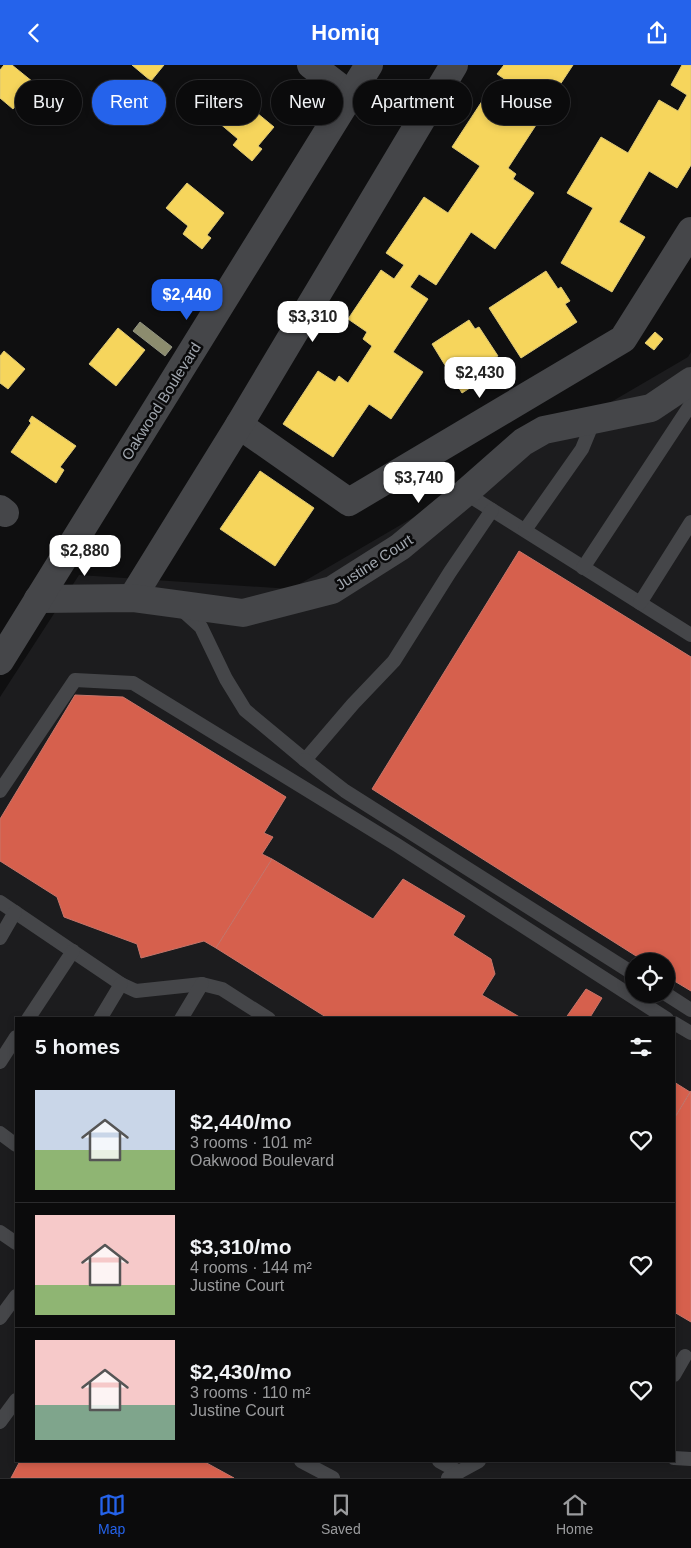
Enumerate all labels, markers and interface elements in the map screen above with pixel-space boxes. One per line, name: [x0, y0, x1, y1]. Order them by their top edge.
icon: back: [20, 19, 48, 47]
icon: share: [643, 19, 671, 47]
text: Homiq: [311, 20, 380, 45]
chip: Buy: [15, 80, 82, 125]
chip: Rent: [92, 80, 166, 125]
chip: Filters: [176, 80, 261, 125]
chip: New: [271, 80, 343, 125]
chip: Apartment: [353, 80, 472, 125]
chip: House: [482, 80, 570, 125]
pin: $2,440: [146, 279, 228, 321]
text: $2,440: [163, 286, 211, 303]
pin: $3,310: [272, 301, 354, 343]
text: $3,310: [289, 308, 337, 325]
street label: Oakwood Boulevard: [118, 339, 204, 463]
pin: $2,430: [439, 357, 521, 399]
text: $2,430: [456, 364, 504, 381]
pin: $3,740: [378, 461, 460, 504]
text: $3,740: [395, 469, 443, 486]
street label: Justine Court: [332, 530, 416, 593]
pin: $2,880: [44, 535, 126, 577]
text: $2,880: [61, 542, 109, 559]
map controls: [625, 953, 675, 1003]
button: locate: [625, 953, 675, 1003]
icon: filters: [627, 1033, 655, 1061]
text: 5 homes: [35, 1035, 120, 1058]
icon: home: [75, 1110, 135, 1170]
text: $2,440/mo: [190, 1110, 292, 1133]
icon: heart: [627, 1126, 655, 1154]
text: 3 rooms · 101 m²: [190, 1134, 312, 1151]
text: Oakwood Boulevard: [190, 1152, 334, 1169]
icon: home: [75, 1235, 135, 1295]
text: $3,310/mo: [190, 1235, 292, 1258]
icon: heart: [627, 1251, 655, 1279]
text: 4 rooms · 144 m²: [190, 1259, 312, 1276]
text: Justine Court: [190, 1277, 284, 1294]
icon: home: [75, 1360, 135, 1420]
text: $2,430/mo: [190, 1360, 292, 1383]
icon: heart: [627, 1376, 655, 1404]
text: 3 rooms · 110 m²: [190, 1384, 311, 1401]
text: Justine Court: [190, 1402, 284, 1419]
tab: Map: [98, 1491, 126, 1537]
tab: Saved: [321, 1491, 361, 1537]
tab: Home: [556, 1491, 593, 1537]

